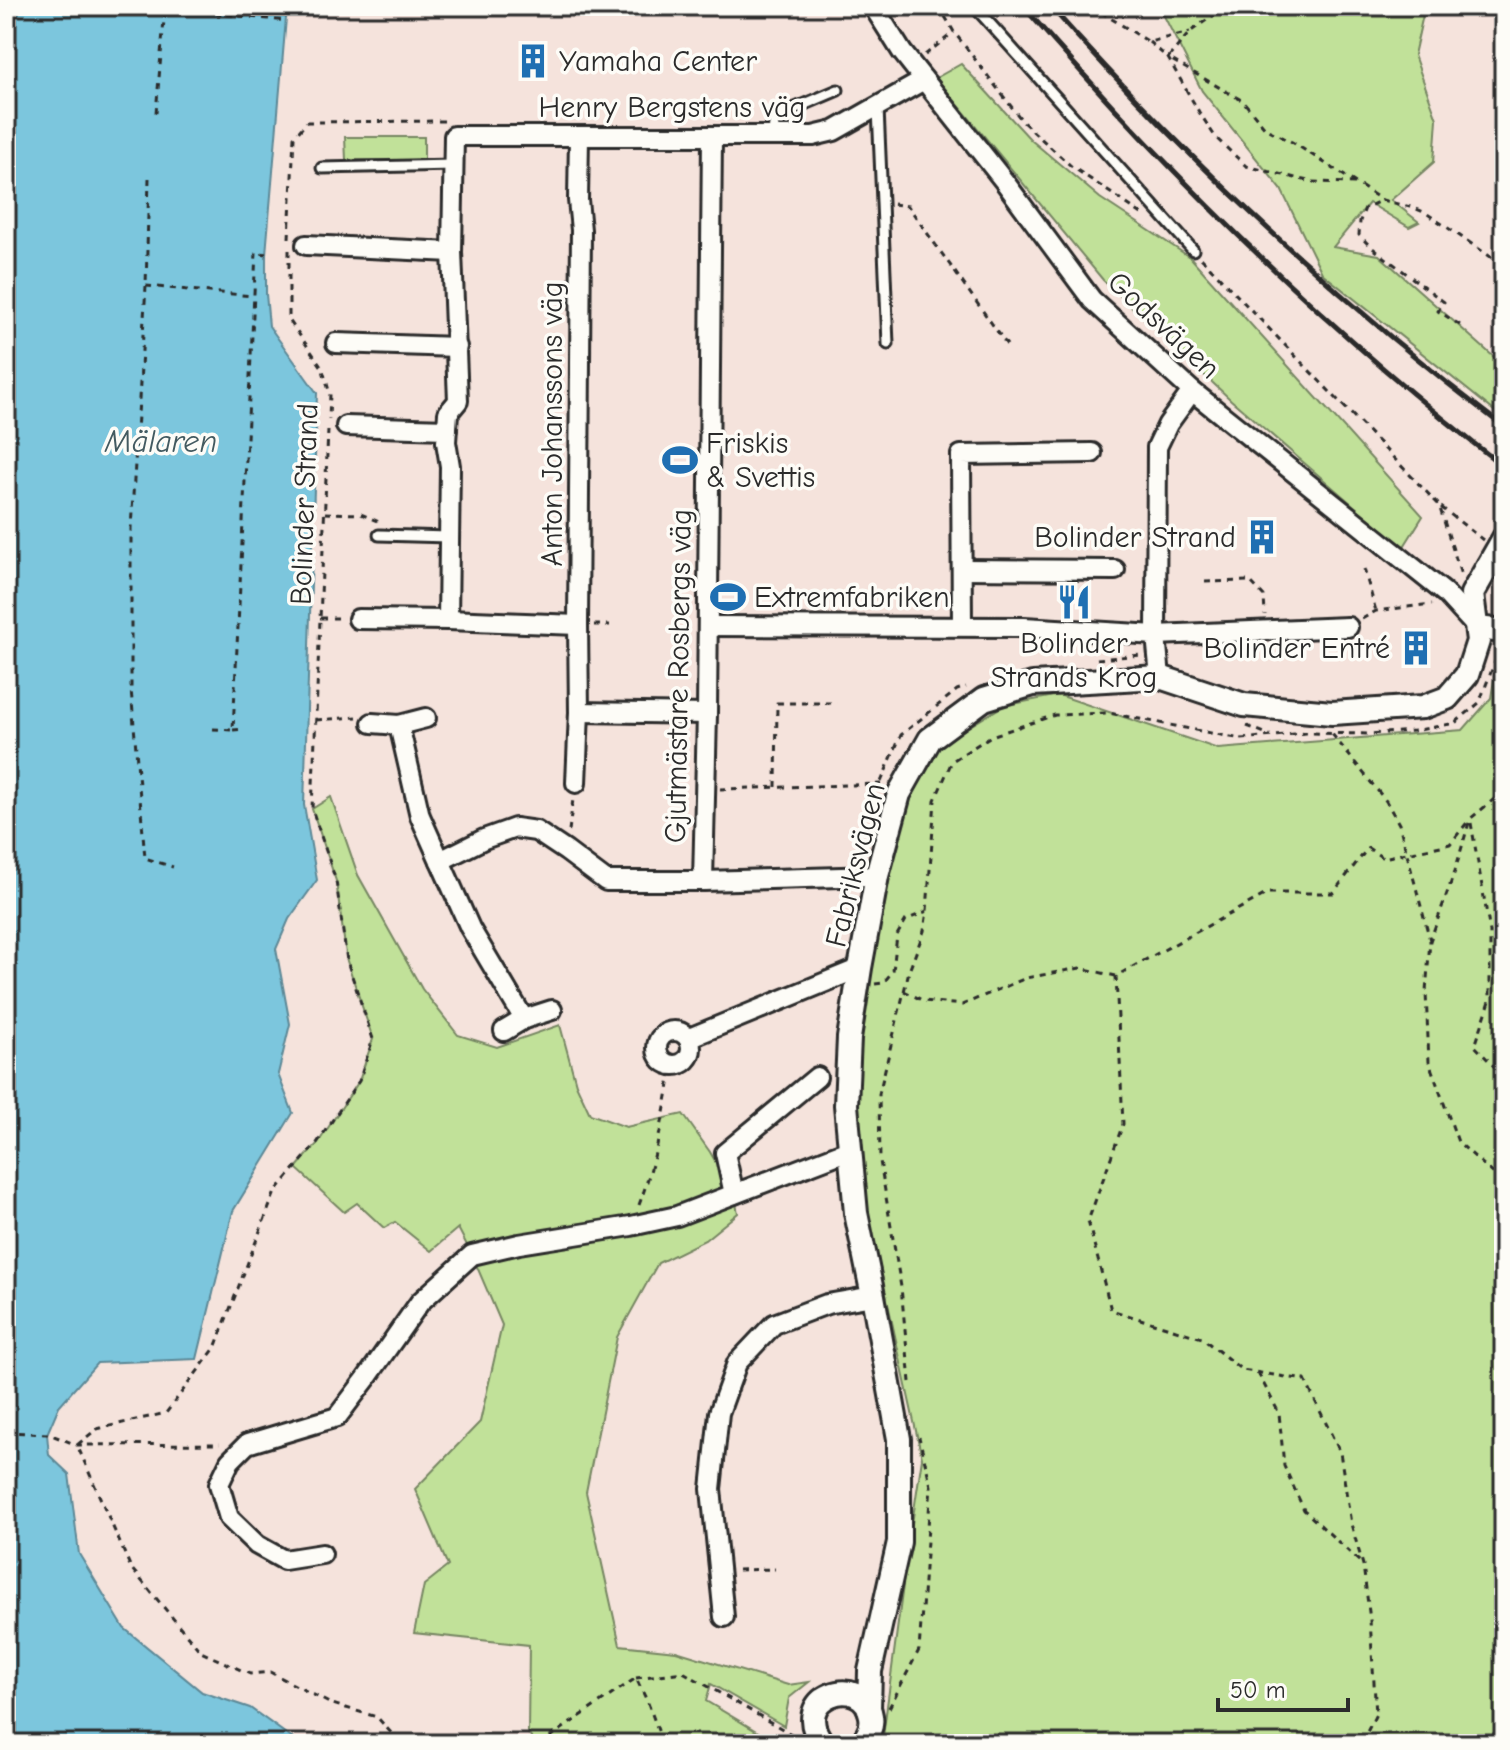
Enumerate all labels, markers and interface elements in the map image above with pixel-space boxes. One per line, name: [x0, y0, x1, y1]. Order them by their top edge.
building icon: Yamaha Center: [514, 42, 552, 80]
place label: Yamaha Center: [559, 44, 757, 79]
street label: Henry Bergstens väg: [539, 90, 805, 125]
street label: Godsvägen: [1100, 265, 1227, 386]
street label: Anton Johanssons väg: [535, 281, 570, 567]
street label: Bolinder Strand: [283, 403, 326, 605]
water label: Mälaren: [104, 423, 217, 460]
place label: Friskis & Svettis: [706, 426, 815, 495]
sports icon: Friskis & Svettis: [661, 441, 699, 479]
street label: Gjutmästare Rosbergs väg: [658, 509, 699, 843]
building icon: Bolinder Strand: [1243, 518, 1281, 556]
place label: Bolinder Strand: [1034, 520, 1236, 555]
sports icon: Extremfabriken: [709, 578, 747, 616]
place label: Extremfabriken: [754, 580, 950, 615]
restaurant icon: Bolinder Strands Krog: [1055, 583, 1093, 621]
place label: Bolinder Strands Krog: [991, 626, 1157, 695]
building icon: Bolinder Entré: [1397, 629, 1435, 667]
place label: Bolinder Entré: [1203, 631, 1390, 666]
street label: Fabriksvägen: [818, 779, 893, 951]
scale bar: [1218, 1662, 1348, 1712]
text: 50 m: [1230, 1676, 1286, 1704]

